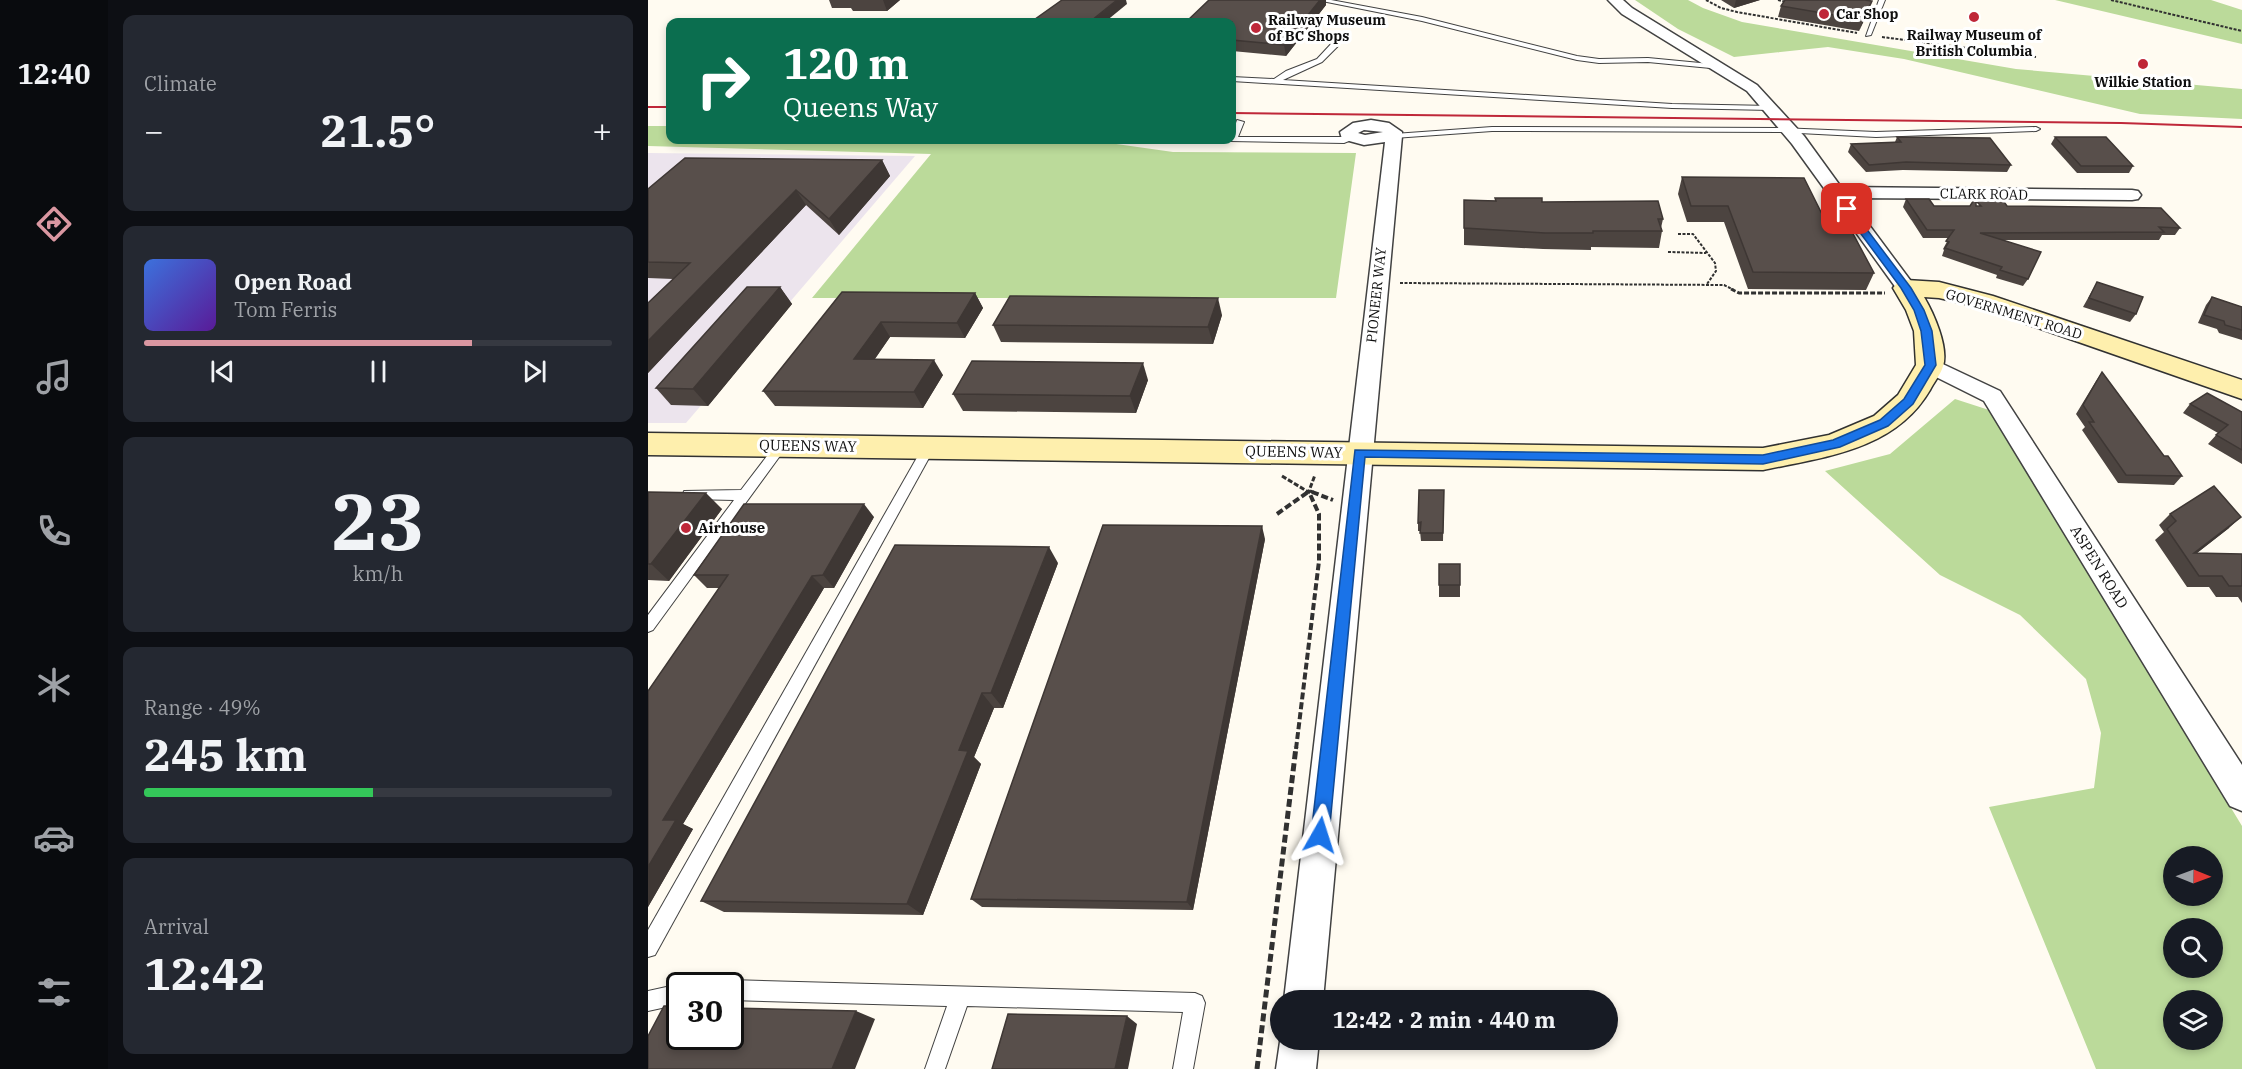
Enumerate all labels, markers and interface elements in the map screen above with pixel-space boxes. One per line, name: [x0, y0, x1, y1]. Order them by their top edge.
place label: Car Shop: [1836, 5, 1898, 23]
marker: Car Shop: [1817, 7, 1831, 21]
marker: Railway Museum of British Columbia: [1967, 10, 1981, 24]
place label: Railway Museum of BC Shops: [1268, 11, 1386, 45]
marker: Railway Museum of BC Shops: [1249, 21, 1263, 35]
place label: Railway Museum of British Columbia: [1907, 26, 2043, 60]
text: 120 m: [783, 36, 909, 91]
icon: right: [684, 42, 762, 120]
text: 12:40: [18, 56, 90, 91]
marker: Wilkie Station: [2136, 57, 2150, 71]
text: Climate: [144, 70, 217, 97]
place label: Wilkie Station: [2094, 73, 2192, 91]
text: Queens Way: [783, 89, 938, 124]
text: 21.5°: [321, 101, 435, 159]
text: −: [144, 109, 164, 152]
text: +: [592, 109, 612, 152]
pin: [1821, 183, 1872, 234]
street label: CLARK ROAD: [1940, 184, 2028, 204]
icon: arrive: [1830, 192, 1863, 225]
icon: directions: [33, 203, 75, 245]
street label: PIONEER WAY: [1362, 246, 1390, 344]
text: Open Road: [234, 267, 352, 296]
street label: GOVERNMENT ROAD: [1944, 285, 2084, 343]
text: Tom Ferris: [234, 296, 337, 323]
icon: previous: [206, 355, 239, 388]
icon: pause: [362, 355, 395, 388]
icon: next: [518, 355, 551, 388]
icon: music: [33, 356, 75, 398]
street label: QUEENS WAY: [759, 435, 858, 456]
street label: QUEENS WAY: [1245, 441, 1344, 462]
text: 23: [331, 470, 425, 571]
icon: phone: [33, 510, 75, 552]
place label: Airhouse: [698, 518, 765, 537]
marker: Airhouse: [679, 521, 693, 535]
street label: ASPEN ROAD: [2066, 522, 2133, 612]
text: km/h: [353, 560, 403, 587]
icon: climate: [33, 664, 75, 706]
text: Range · 49%: [144, 694, 261, 721]
text: 245 km: [144, 725, 307, 783]
position arrow: [1288, 803, 1352, 867]
icon: car: [33, 817, 75, 859]
north arrow: [2163, 846, 2223, 906]
map controls: [2163, 846, 2223, 1050]
text: Arrival: [144, 913, 209, 940]
button: search: [2163, 918, 2223, 978]
text: 12:42: [144, 944, 266, 1002]
icon: filters: [33, 971, 75, 1013]
speed limit sign: 30: [666, 972, 744, 1050]
button: layers: [2163, 990, 2223, 1050]
text: 12:42 · 2 min · 440 m: [1332, 1005, 1556, 1034]

